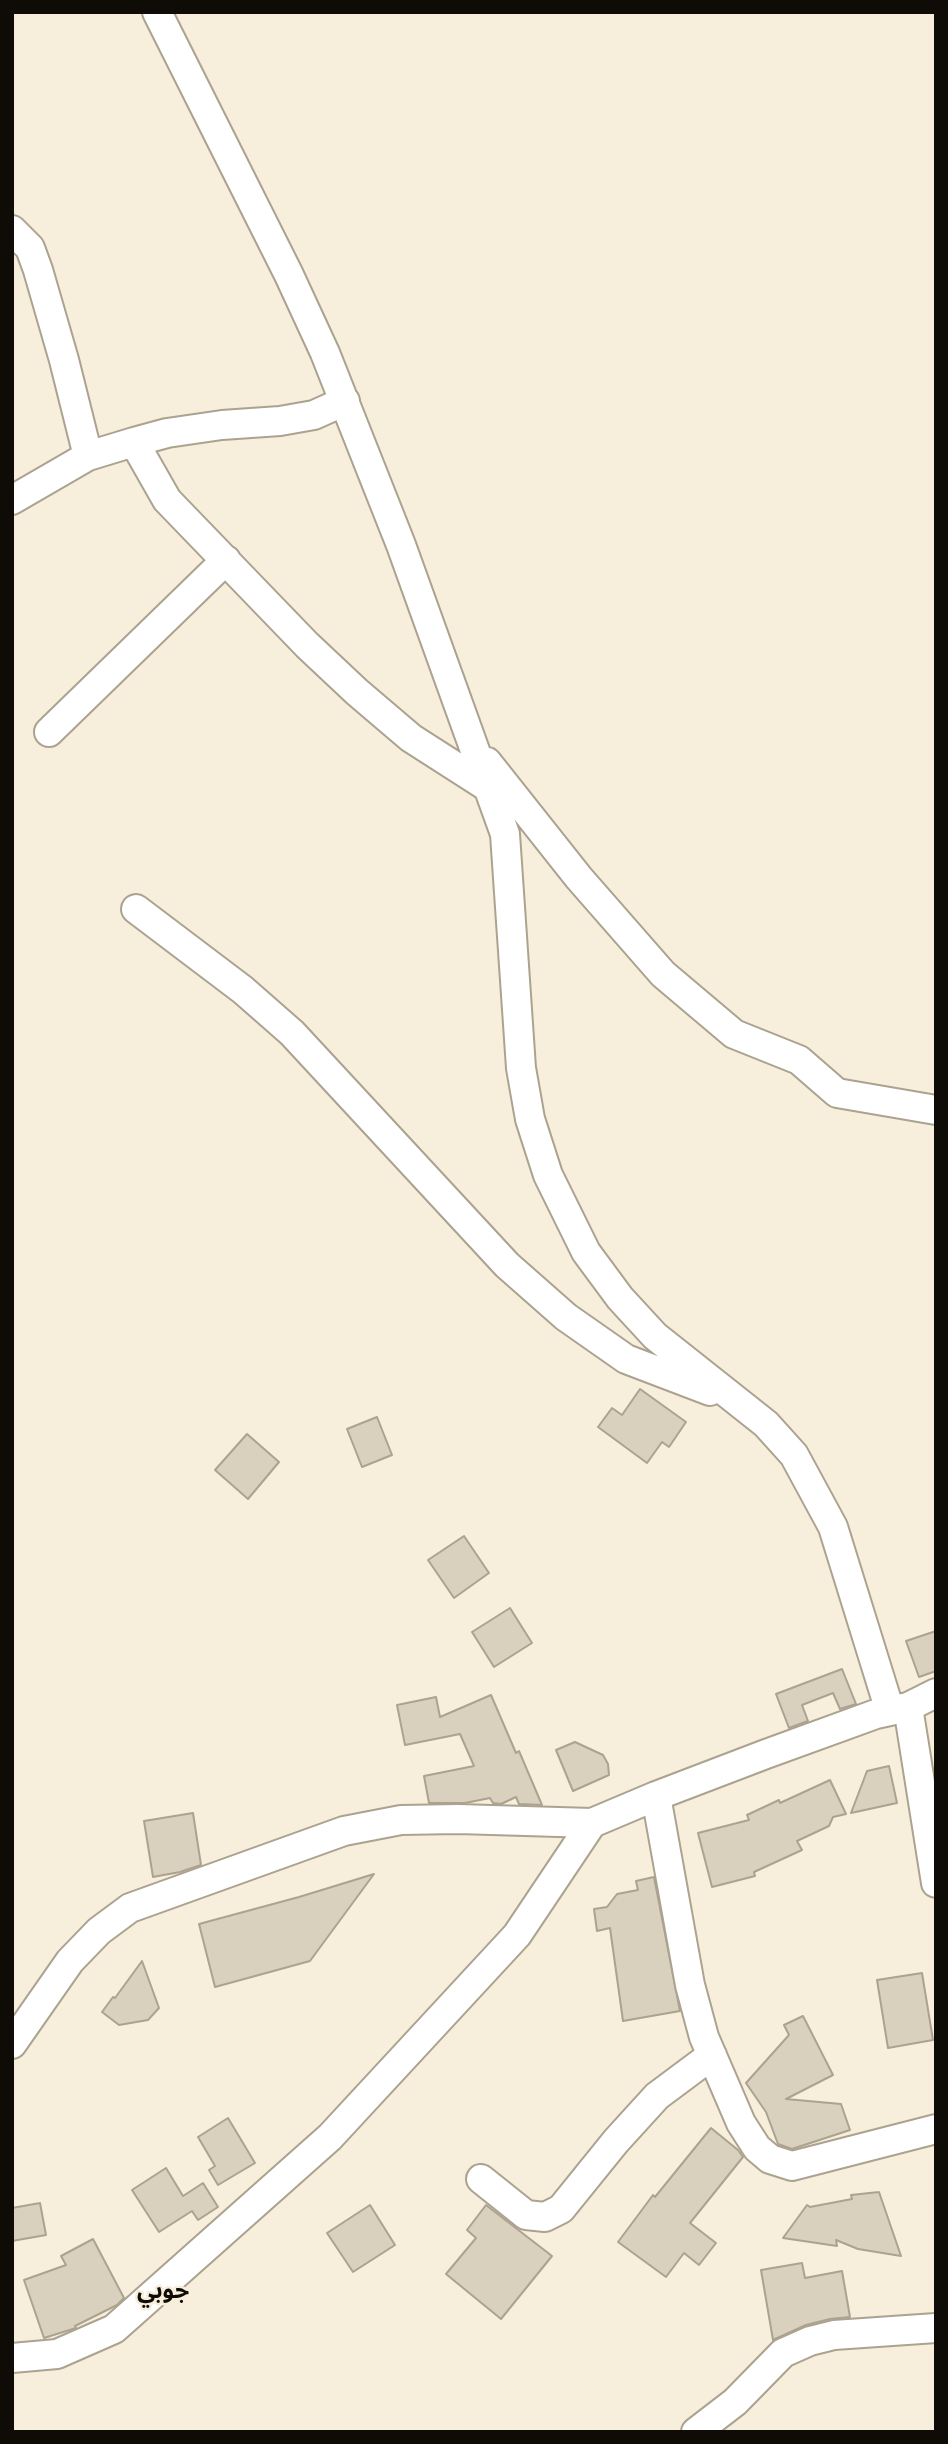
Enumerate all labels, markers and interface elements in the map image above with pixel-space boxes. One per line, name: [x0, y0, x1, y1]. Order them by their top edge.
district label: جوبي: [137, 2277, 189, 2305]

